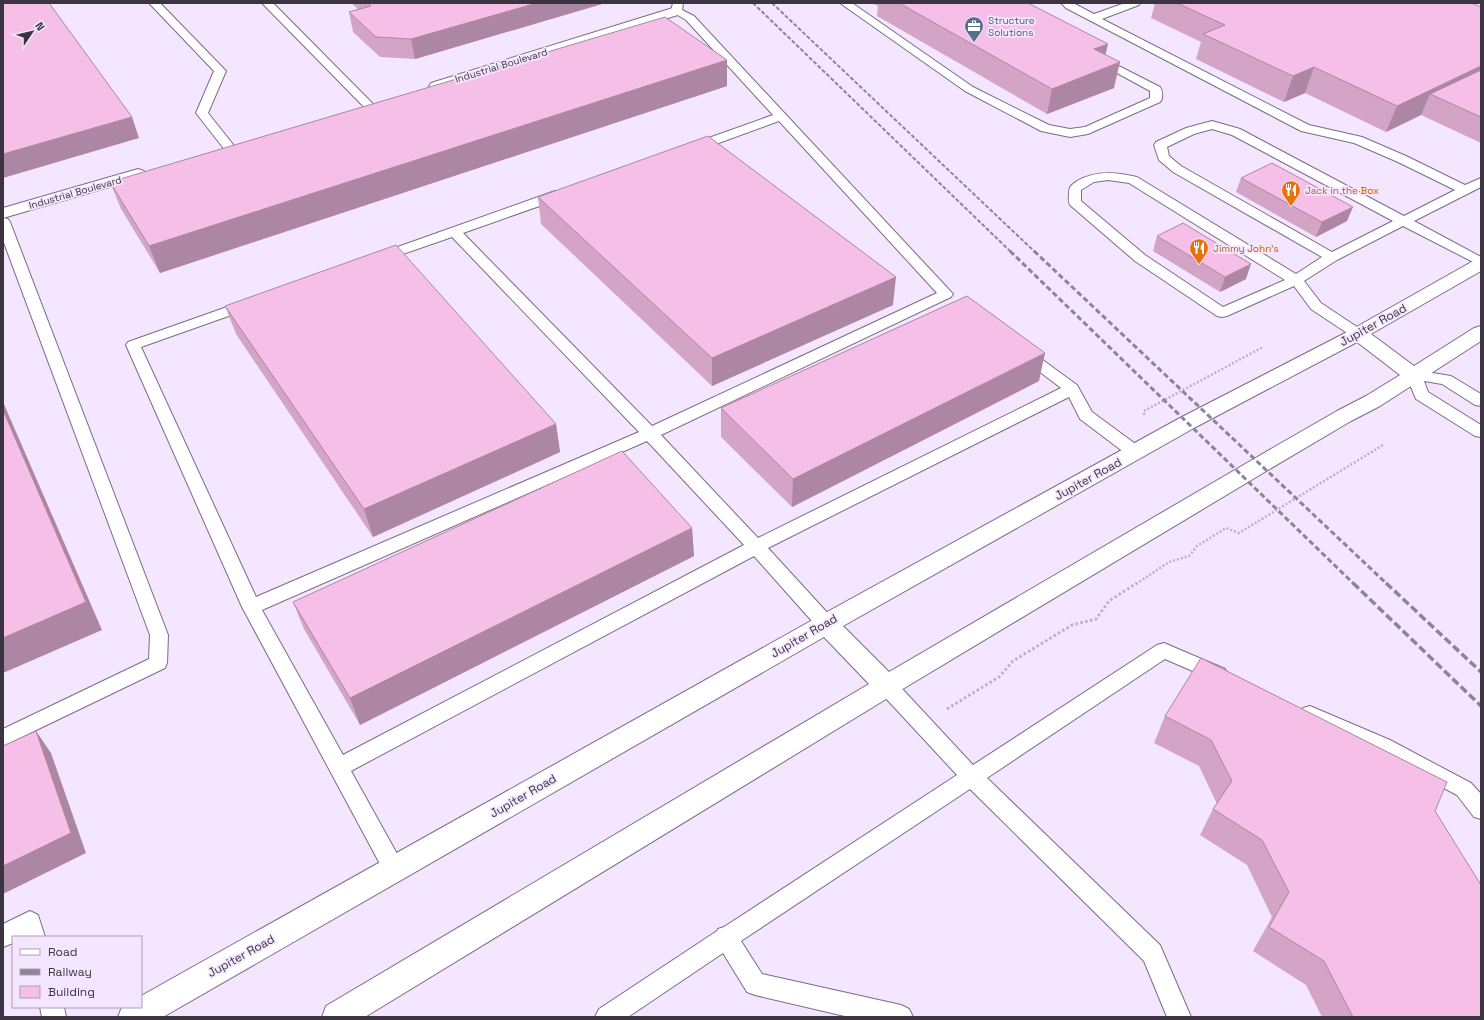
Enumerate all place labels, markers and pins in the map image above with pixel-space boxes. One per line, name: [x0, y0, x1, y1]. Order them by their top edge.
place label: Structure Solutions: [988, 14, 1035, 39]
office icon: Structure Solutions: [963, 15, 985, 43]
restaurant icon: Jack in the Box: [1280, 179, 1302, 207]
place label: Jack in the Box: [1305, 184, 1379, 197]
restaurant icon: Jimmy John's: [1188, 237, 1210, 265]
place label: Jimmy John's: [1213, 242, 1279, 255]

